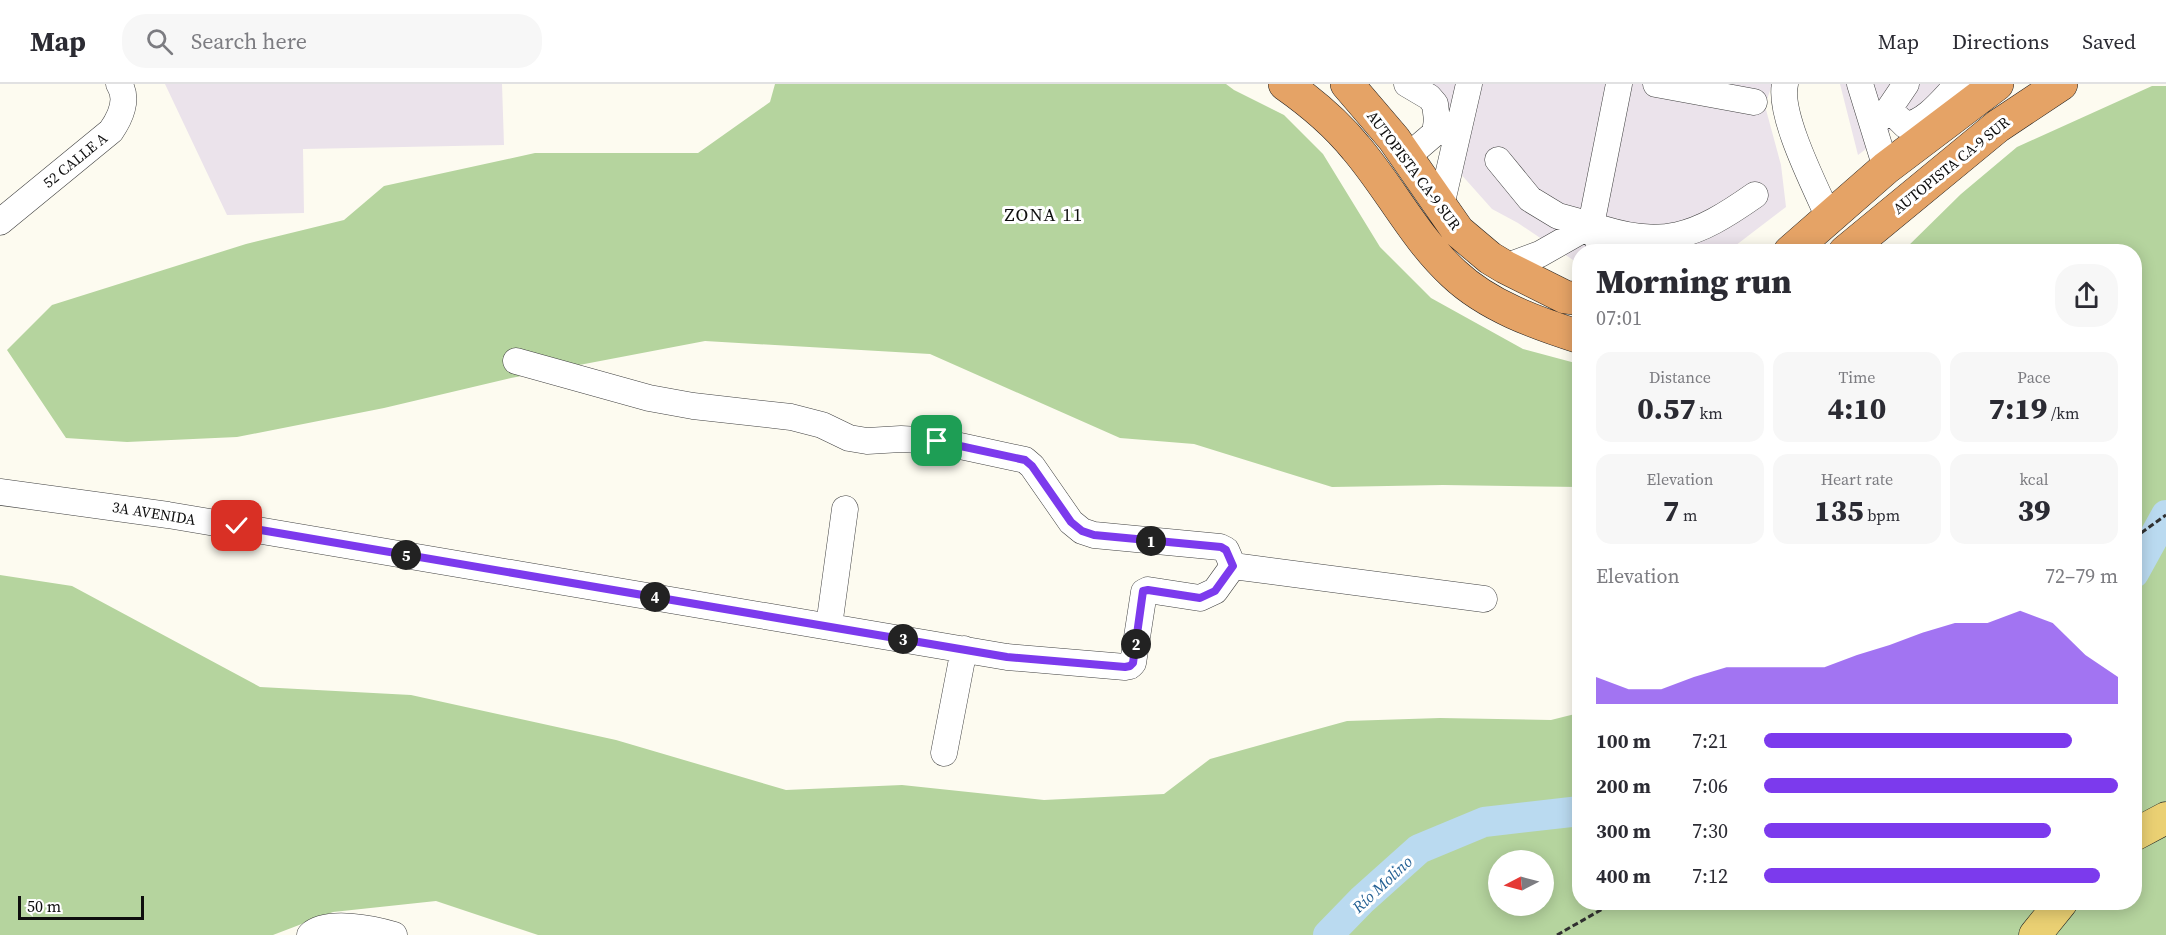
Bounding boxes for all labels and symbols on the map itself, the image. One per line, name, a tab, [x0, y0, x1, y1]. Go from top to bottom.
street label: AUTOPISTA CA-9 SUR	[1362, 106, 1466, 234]
street label: AUTOPISTA CA-9 SUR	[1888, 111, 2014, 219]
street label: 52 CALLE A	[38, 127, 112, 193]
district label: ZONA 11	[1004, 202, 1084, 227]
pin	[911, 415, 962, 466]
street label: 3A AVENIDA	[111, 496, 197, 530]
pin	[211, 500, 262, 551]
pin: 1	[1136, 526, 1166, 556]
pin: 5	[391, 540, 421, 570]
pin: 4	[640, 582, 670, 612]
pin: 3	[888, 624, 918, 654]
pin: 2	[1121, 629, 1151, 659]
water label: Río Molino	[1346, 850, 1417, 918]
north arrow	[1488, 850, 1554, 916]
scale bar	[18, 893, 144, 920]

